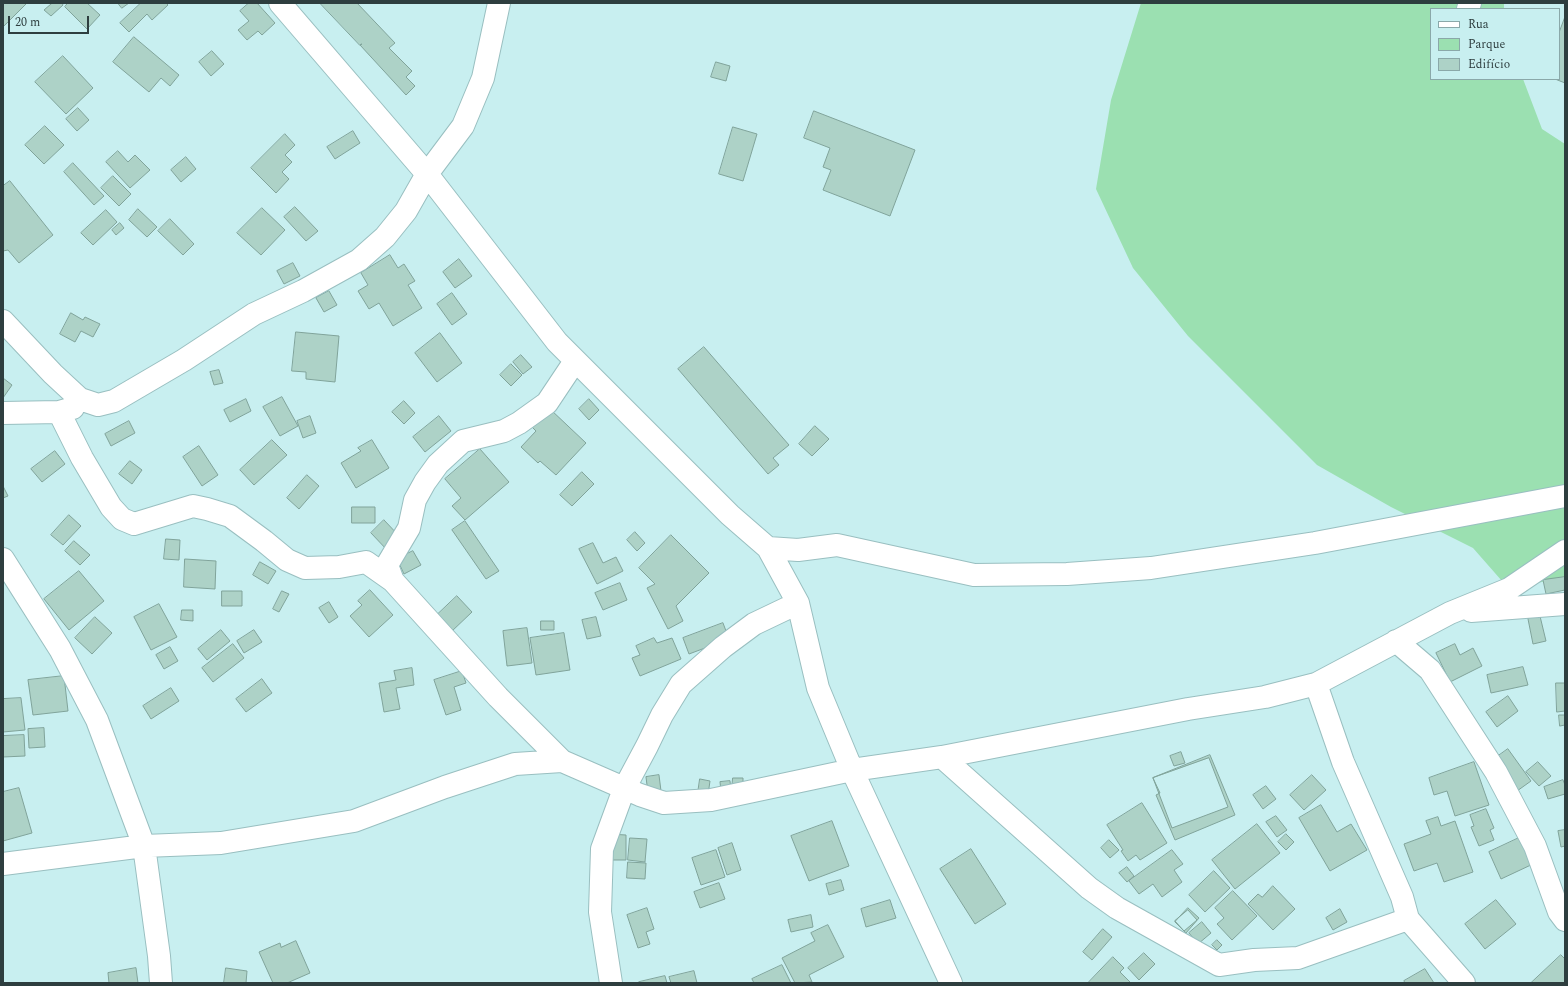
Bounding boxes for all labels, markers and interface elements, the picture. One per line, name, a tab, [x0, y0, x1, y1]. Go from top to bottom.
scale bar	[10, 8, 91, 34]
legend	[1430, 8, 1560, 80]
text: 20 m	[15, 13, 40, 32]
text: Rua	[1468, 15, 1489, 34]
text: Parque	[1468, 35, 1505, 54]
text: Edifício	[1468, 55, 1510, 74]

